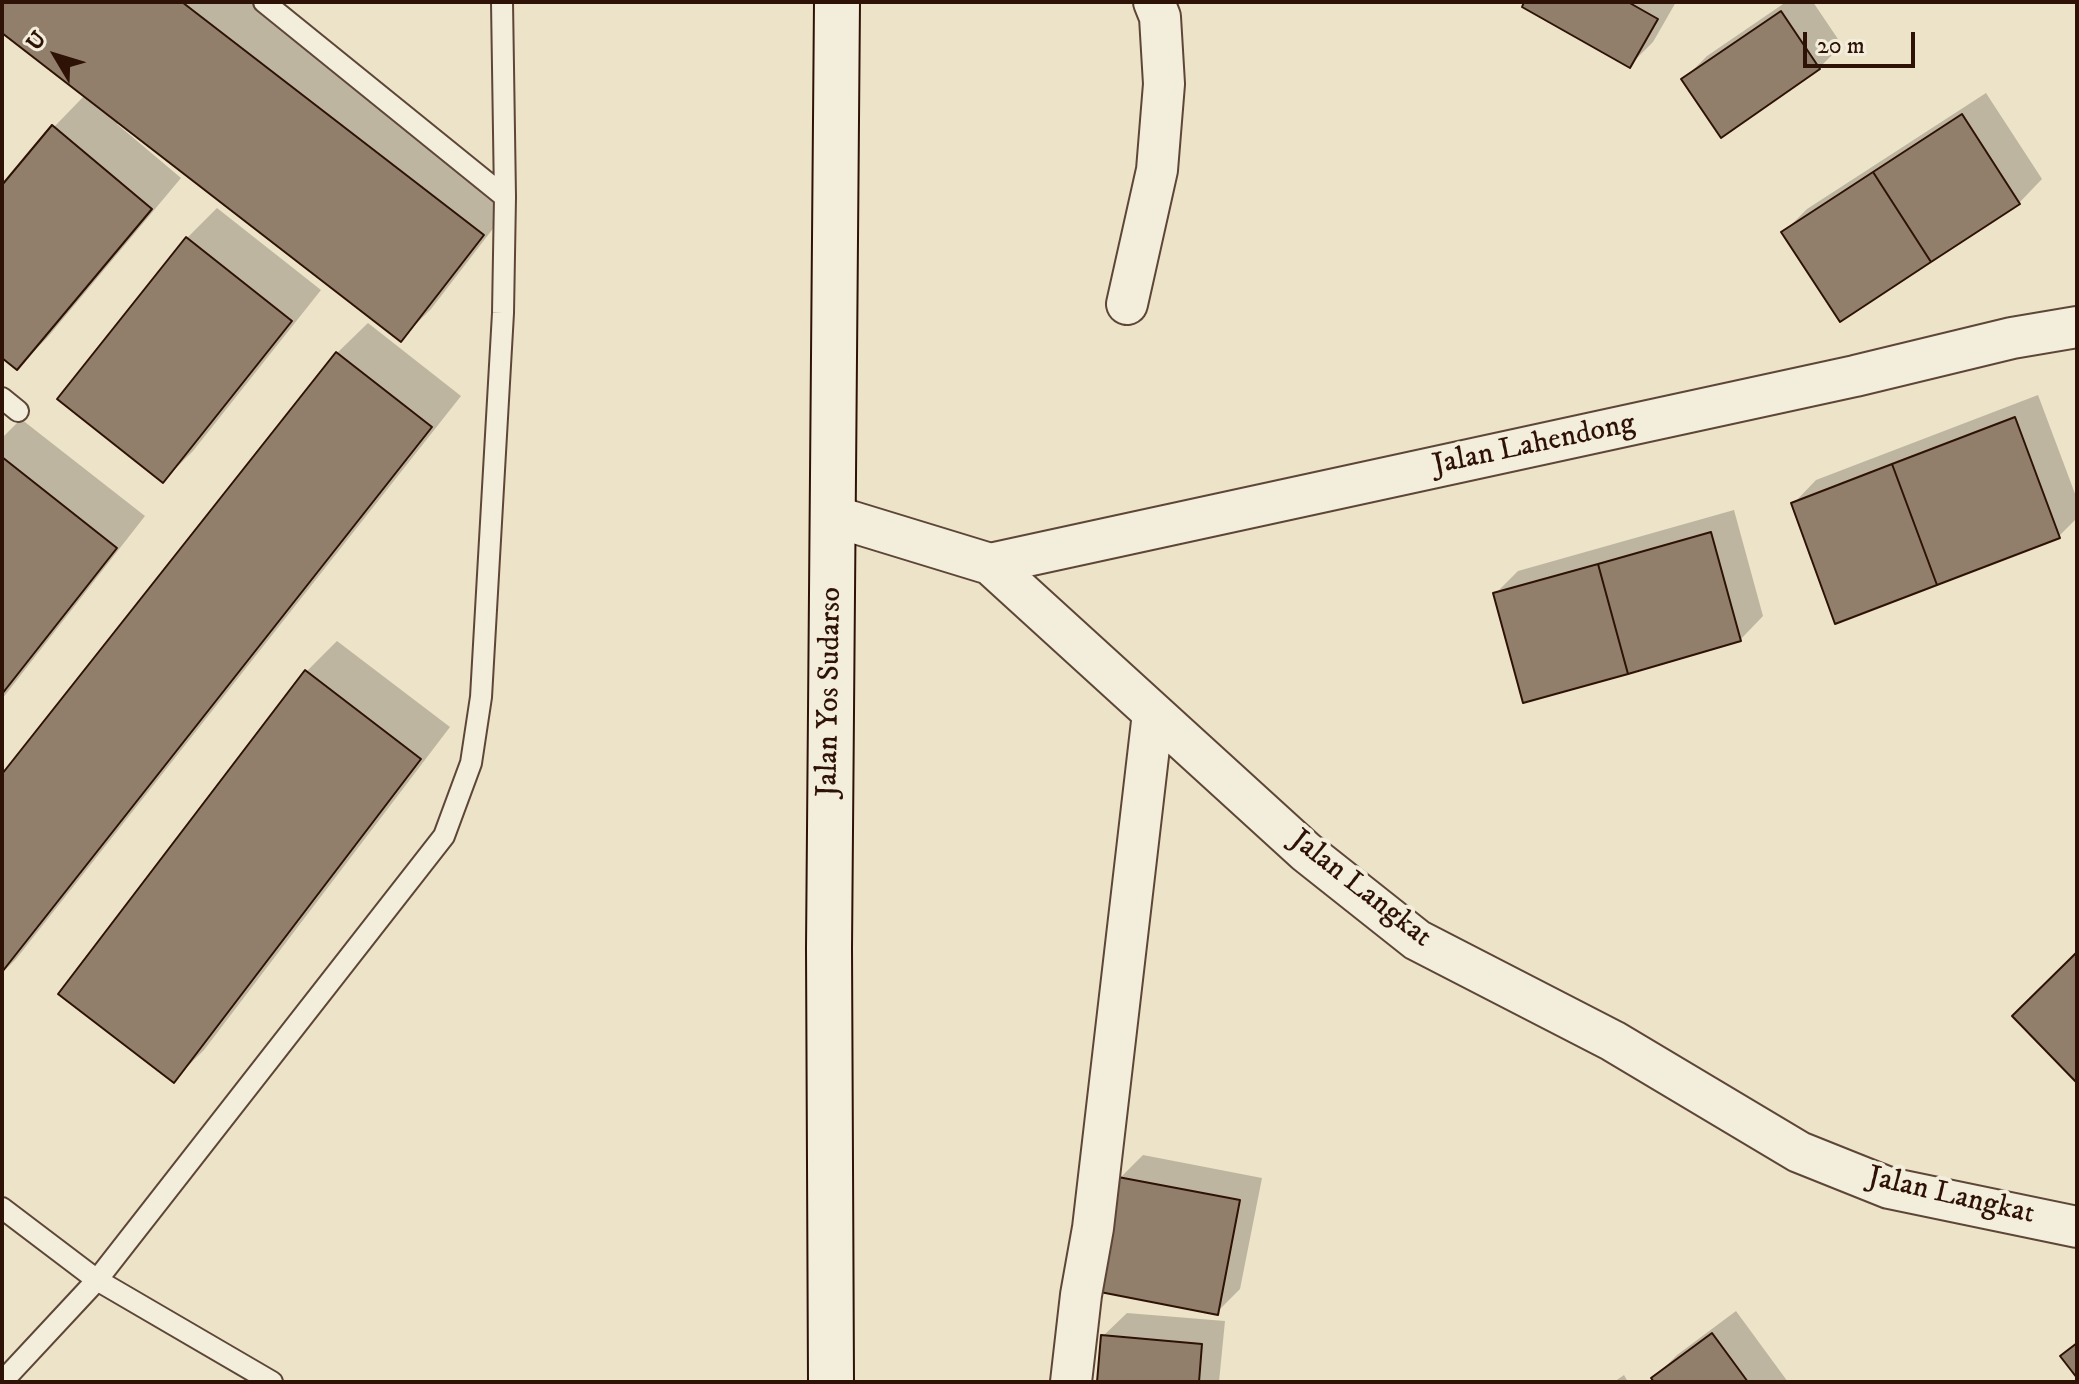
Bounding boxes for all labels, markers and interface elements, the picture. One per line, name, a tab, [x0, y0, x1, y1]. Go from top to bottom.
north arrow	[16, 16, 96, 96]
scale bar	[1807, 16, 1919, 66]
text: U	[21, 26, 53, 56]
text: 20 m	[1817, 31, 1865, 61]
street label: Jalan Lahendong	[1430, 407, 1638, 485]
street label: Jalan Yos Sudarso	[811, 587, 851, 797]
street label: Jalan Langkat	[1282, 824, 1438, 956]
street label: Jalan Langkat	[1864, 1160, 2038, 1234]

